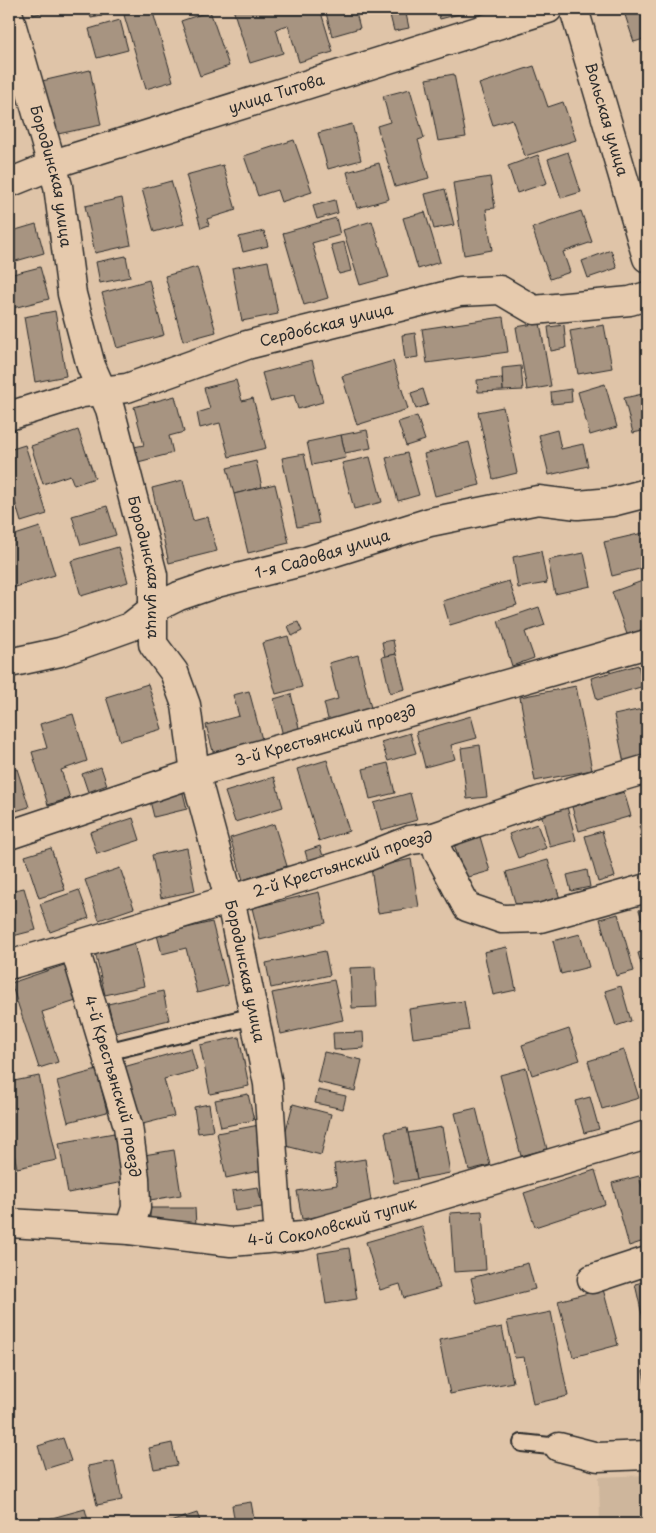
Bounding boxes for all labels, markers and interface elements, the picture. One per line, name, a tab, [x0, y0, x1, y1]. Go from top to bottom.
street label: Вольская улица	[580, 59, 635, 179]
street label: улица Титова	[225, 67, 328, 118]
street label: Бородинская улица	[25, 102, 79, 249]
street label: Сердобская улица	[257, 296, 396, 351]
street label: Бородинская улица	[123, 493, 166, 639]
street label: 1-я Садовая улица	[252, 522, 393, 583]
street label: 3-й Крестьянский проезд	[232, 697, 419, 771]
street label: 2-й Крестьянский проезд	[250, 824, 434, 902]
street label: Бородинская улица	[220, 897, 272, 1045]
street label: 4-й Крестьянский проезд	[79, 992, 148, 1179]
street label: 4-й Соколовский тупик	[246, 1190, 418, 1251]

